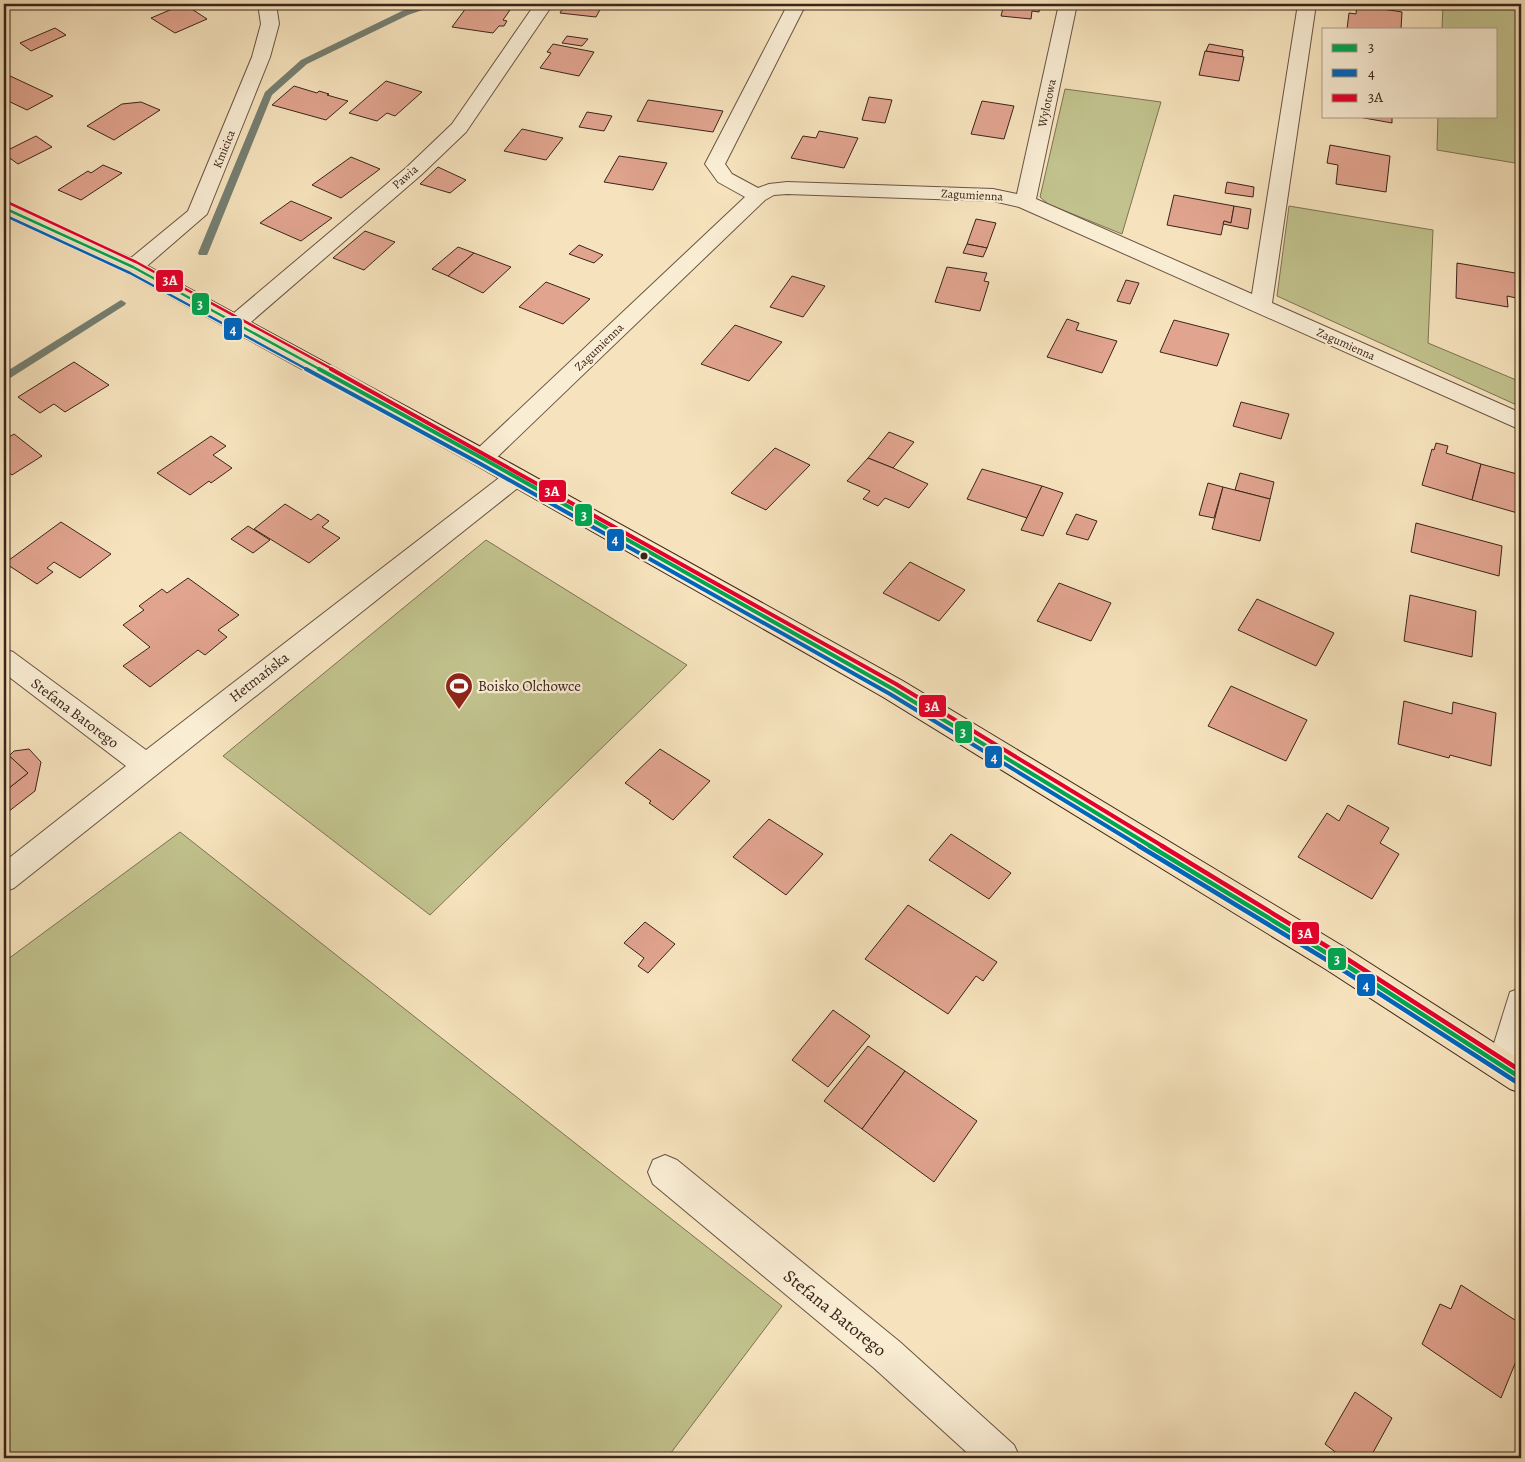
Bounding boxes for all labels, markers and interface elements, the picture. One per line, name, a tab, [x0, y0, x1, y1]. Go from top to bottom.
legend	[1322, 28, 1498, 118]
text: 3	[1368, 37, 1374, 57]
text: 4	[1368, 63, 1375, 83]
street label: Wylotowa	[1034, 77, 1060, 129]
text: 3A	[1368, 87, 1383, 107]
street label: Kmicica	[209, 127, 239, 171]
street label: Pawia	[389, 161, 422, 193]
street label: Zagumienna	[940, 185, 1004, 205]
line badge: 3A	[155, 269, 184, 293]
text: 3A	[163, 271, 178, 290]
line badge: 3	[191, 292, 210, 316]
text: 3	[197, 295, 203, 314]
line badge: 4	[223, 317, 243, 341]
street label: Zagumienna	[571, 319, 627, 374]
text: 4	[230, 320, 237, 339]
street label: Zagumienna	[1314, 324, 1378, 364]
line badge: 3A	[538, 479, 567, 503]
text: 3A	[545, 482, 560, 501]
line badge: 3	[574, 503, 593, 527]
text: 3	[581, 506, 587, 525]
line badge: 4	[606, 528, 625, 552]
text: 4	[612, 530, 619, 549]
unlabelled marker	[639, 551, 649, 561]
street label: Hetmańska	[225, 647, 293, 707]
sports icon: Boisko Olchowce	[444, 671, 474, 710]
street label: Stefana Batorego	[27, 673, 123, 753]
place label: Boisko Olchowce	[478, 676, 581, 696]
line badge: 3A	[918, 694, 947, 718]
text: 3A	[925, 697, 940, 716]
line badge: 3	[954, 720, 973, 744]
text: 3	[960, 723, 966, 742]
line badge: 4	[984, 745, 1003, 769]
text: 4	[991, 748, 998, 767]
line badge: 3A	[1291, 921, 1320, 945]
text: 3A	[1298, 924, 1313, 943]
line badge: 3	[1327, 947, 1347, 971]
text: 3	[1334, 950, 1340, 969]
line badge: 4	[1356, 973, 1376, 997]
text: 4	[1363, 976, 1370, 995]
street label: Stefana Batorego	[778, 1264, 892, 1362]

